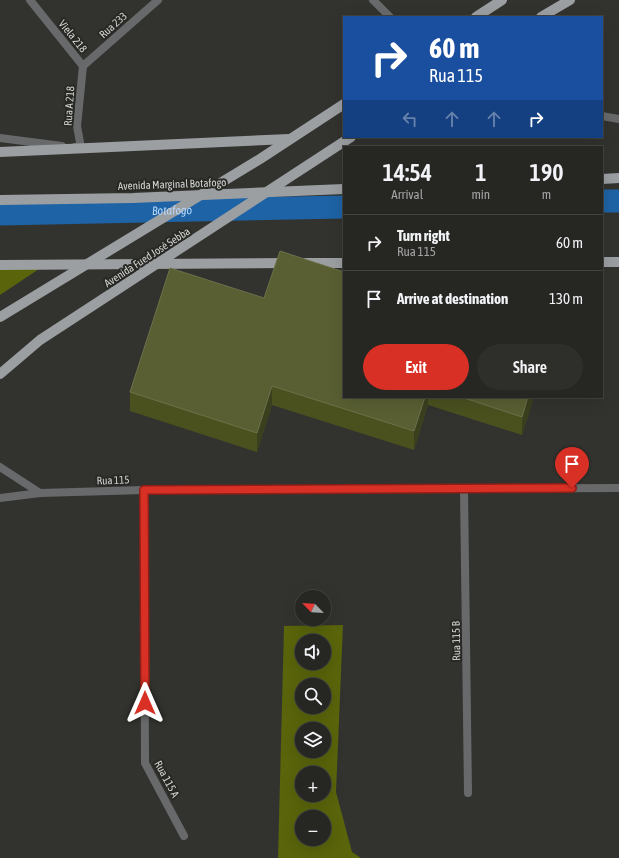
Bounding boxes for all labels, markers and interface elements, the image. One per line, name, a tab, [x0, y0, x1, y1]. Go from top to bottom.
street label: Rua 233	[97, 10, 129, 40]
street label: Viela 218	[56, 17, 90, 55]
icon: right	[363, 32, 415, 84]
text: 60 m	[429, 32, 479, 64]
text: Rua 115	[429, 65, 483, 86]
street label: Rua A 218	[62, 86, 76, 126]
icon: left	[399, 108, 421, 130]
icon: ahead	[441, 108, 463, 130]
icon: ahead	[483, 108, 505, 130]
icon: right	[525, 108, 547, 130]
text: 14:54	[383, 159, 432, 186]
text: 1	[475, 159, 486, 186]
text: 190	[530, 159, 563, 186]
street label: Avenida Marginal Botafogo	[118, 176, 226, 192]
text: Arrival	[391, 187, 423, 202]
text: min	[471, 187, 490, 202]
text: m	[542, 187, 551, 202]
water label: Botafogo	[152, 203, 193, 218]
street label: Avenida Fued José Sebba	[102, 225, 192, 289]
text: Turn right	[397, 227, 450, 244]
icon: right	[363, 232, 385, 254]
text: 60 m	[556, 234, 583, 251]
text: Rua 115	[397, 244, 436, 259]
icon: arrive	[363, 288, 385, 310]
text: Arrive at destination	[397, 290, 508, 307]
text: 130 m	[549, 290, 583, 307]
button: Exit	[363, 344, 469, 390]
button: Share	[477, 344, 583, 390]
pin	[555, 447, 589, 488]
icon: arrive	[561, 453, 583, 475]
street label: Rua 115	[96, 473, 130, 487]
north arrow	[295, 590, 331, 626]
map controls	[295, 590, 331, 846]
street label: Rua 115 B	[450, 620, 462, 661]
button: sound	[295, 634, 331, 670]
button: search	[295, 678, 331, 714]
position arrow	[124, 682, 166, 724]
button: layers	[295, 722, 331, 758]
street label: Rua 115 A	[152, 759, 182, 800]
button: +	[295, 766, 331, 802]
button: −	[295, 810, 331, 846]

